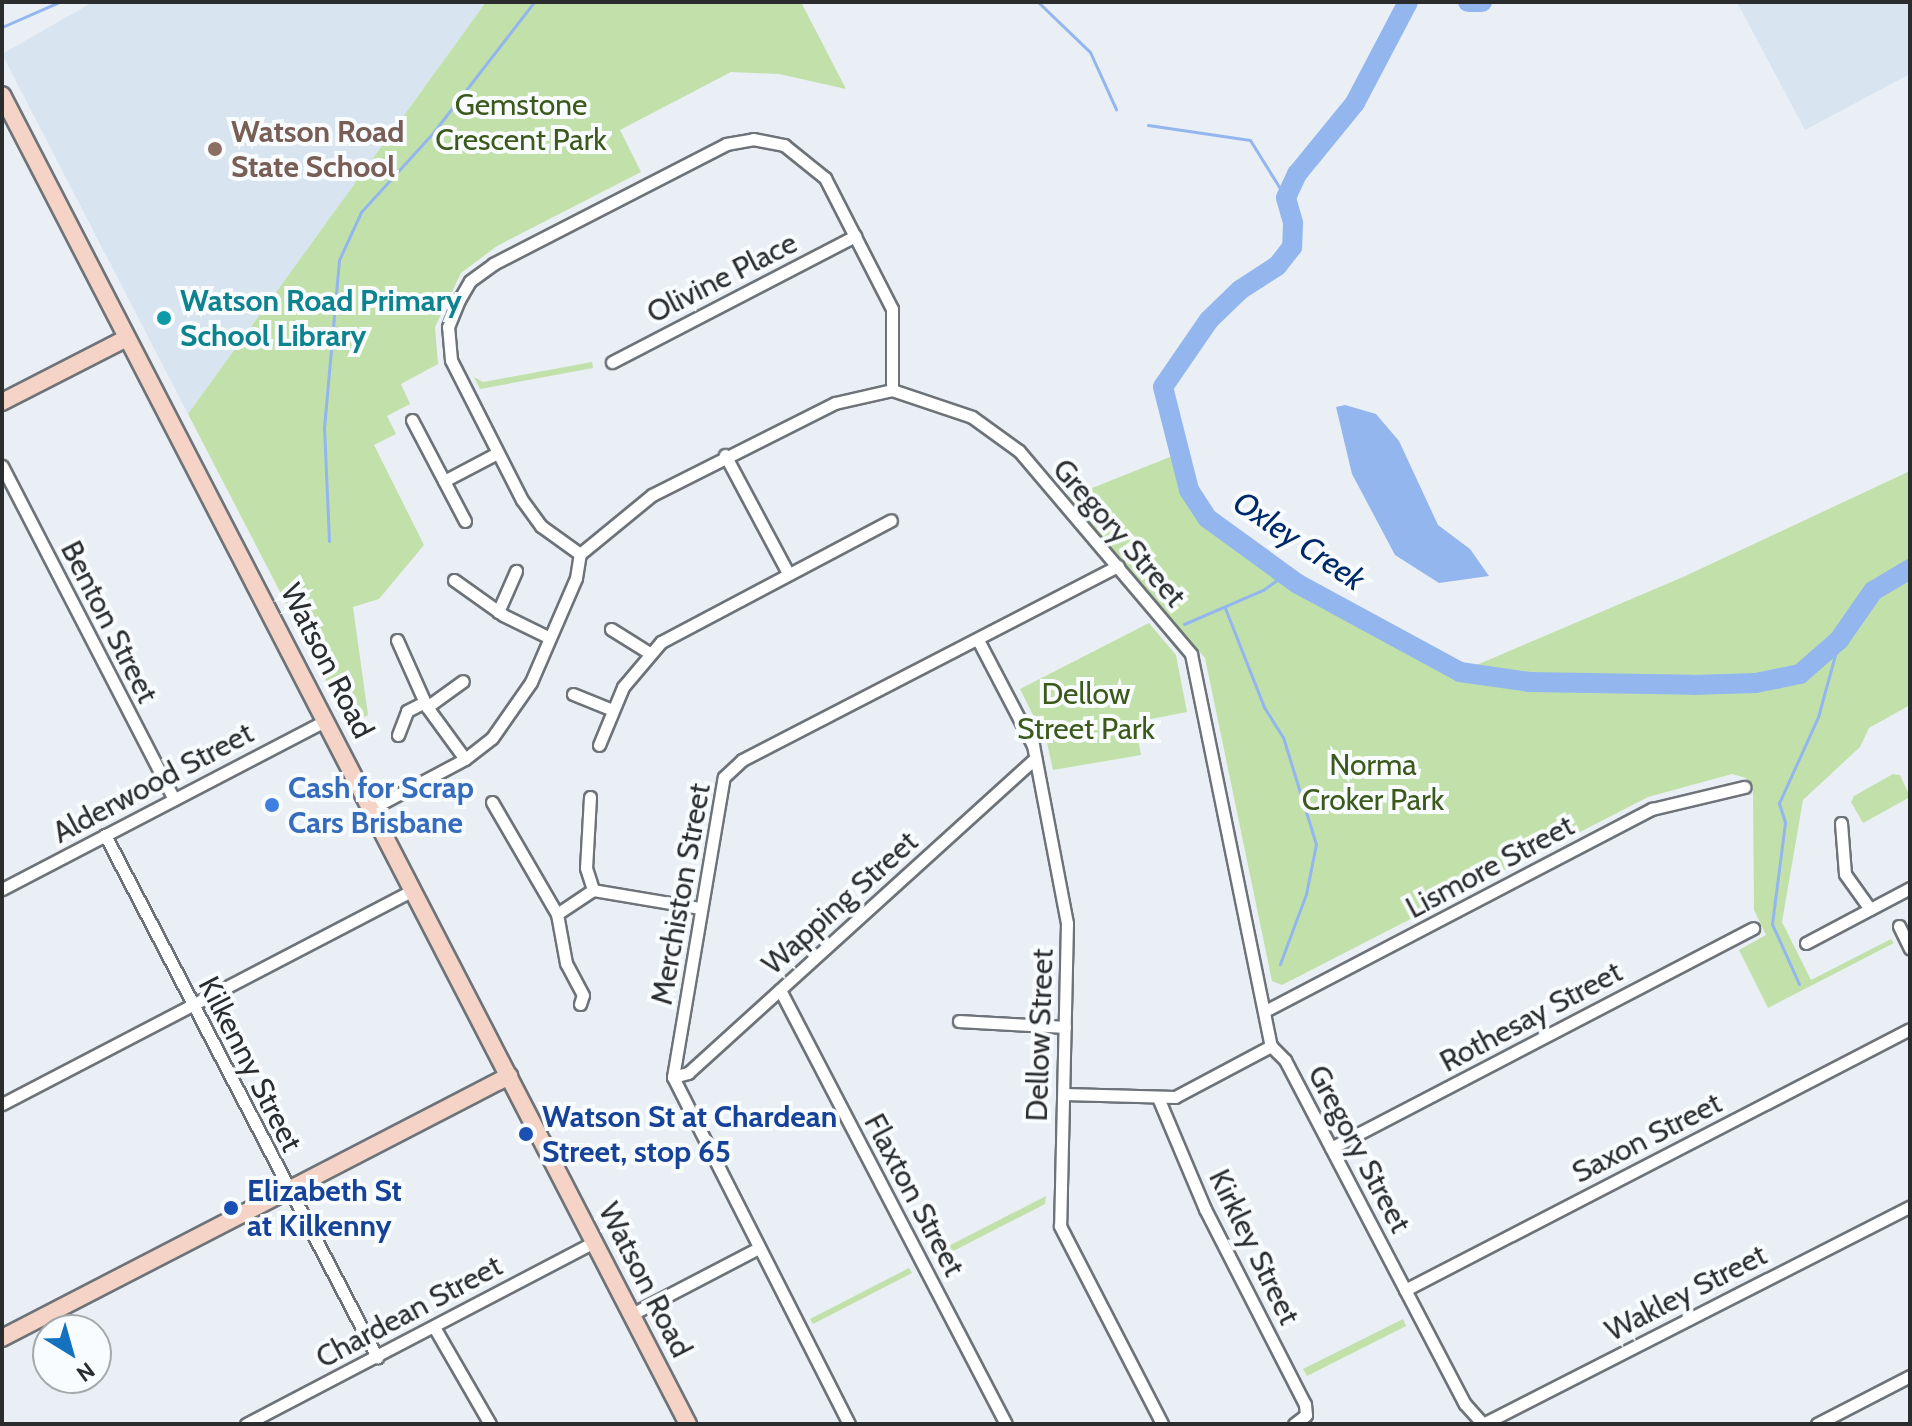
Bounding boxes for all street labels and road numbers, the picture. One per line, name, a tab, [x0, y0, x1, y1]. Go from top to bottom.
street label: Olivine Place	[641, 225, 803, 331]
street label: Gregory Street	[1045, 452, 1193, 614]
street label: Benton Street	[53, 535, 165, 709]
street label: Watson Road	[273, 578, 381, 744]
street label: Alderwood Street	[47, 715, 259, 851]
street label: Merchiston Street	[644, 780, 718, 1008]
street label: Lismore Street	[1400, 808, 1580, 926]
street label: Wapping Street	[755, 824, 925, 982]
street label: Dellow Street	[1019, 948, 1061, 1122]
street label: Rothesay Street	[1434, 954, 1628, 1080]
street label: Kilkenny Street	[191, 971, 309, 1157]
street label: Gregory Street	[1300, 1059, 1418, 1239]
street label: Saxon Street	[1566, 1085, 1728, 1191]
street label: Flaxton Street	[856, 1108, 972, 1282]
street label: Kirkley Street	[1201, 1164, 1307, 1330]
street label: Watson Road	[591, 1197, 699, 1363]
street label: Wakley Street	[1599, 1237, 1773, 1349]
street label: Chardean Street	[310, 1248, 508, 1376]

